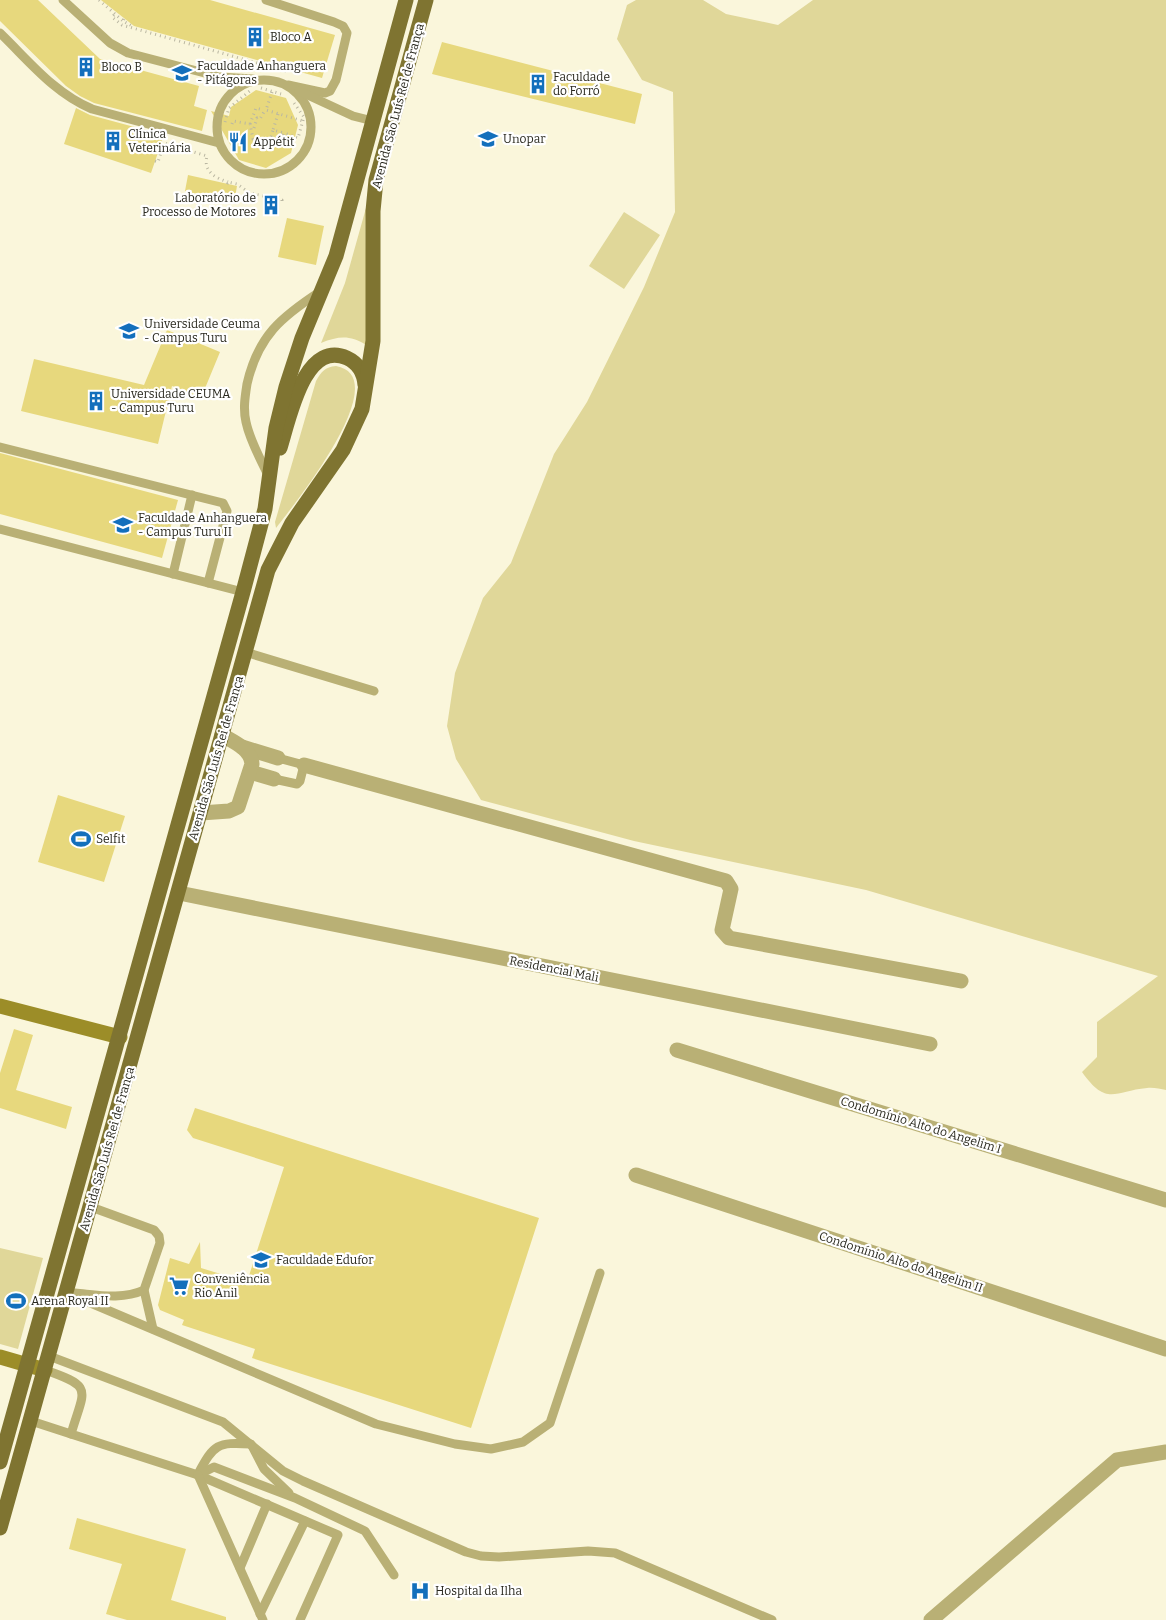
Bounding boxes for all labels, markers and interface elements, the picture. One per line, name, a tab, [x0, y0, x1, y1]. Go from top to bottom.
street label: Avenida São Luís Rei de França	[369, 21, 427, 190]
building icon: Bloco A	[244, 26, 266, 48]
place label: Bloco A	[270, 30, 312, 44]
building icon: Bloco B	[75, 56, 97, 78]
place label: Faculdade Anhanguera - Pitágoras	[197, 59, 327, 87]
place label: Bloco B	[101, 60, 142, 74]
school or university icon: Faculdade Anhanguera - Pitágoras	[171, 62, 193, 84]
place label: Faculdade do Forró	[553, 70, 610, 98]
building icon: Faculdade do Forró	[527, 73, 549, 95]
place label: Clínica Veterinária	[128, 127, 191, 155]
school or university icon: Unopar	[477, 128, 499, 150]
building icon: Clínica Veterinária	[102, 130, 124, 152]
restaurant icon: Appétit	[227, 131, 249, 153]
place label: Unopar	[503, 132, 546, 146]
place label: Appétit	[253, 135, 295, 149]
place label: Laboratório de Processo de Motores	[142, 191, 256, 219]
building icon: Laboratório de Processo de Motores	[260, 194, 282, 216]
place label: Universidade Ceuma - Campus Turu	[144, 317, 261, 345]
school or university icon: Universidade Ceuma - Campus Turu	[118, 320, 140, 342]
place label: Universidade CEUMA - Campus Turu	[111, 387, 231, 415]
building icon: Universidade CEUMA - Campus Turu	[85, 390, 107, 412]
place label: Faculdade Anhanguera - Campus Turu II	[138, 511, 268, 539]
school or university icon: Faculdade Anhanguera - Campus Turu II	[112, 514, 134, 536]
street label: Avenida São Luís Rei de França	[186, 674, 246, 842]
sports icon: Selfit	[70, 828, 92, 850]
place label: Selfit	[96, 832, 126, 846]
street label: Residencial Mali	[508, 953, 600, 985]
street label: Avenida São Luís Rei de França	[77, 1065, 137, 1233]
street label: Condomínio Alto do Angelim I	[839, 1094, 1003, 1156]
street label: Condomínio Alto do Angelim II	[817, 1229, 985, 1295]
school or university icon: Faculdade Edufor	[250, 1249, 272, 1271]
place label: Faculdade Edufor	[276, 1253, 374, 1267]
place label: Conveniência Rio Anil	[194, 1272, 270, 1300]
supermarket icon: Conveniência Rio Anil	[168, 1275, 190, 1297]
sports icon: Arena Royal II	[5, 1290, 27, 1312]
place label: Arena Royal II	[31, 1294, 109, 1308]
hospital icon: Hospital da Ilha	[409, 1580, 431, 1602]
place label: Hospital da Ilha	[435, 1584, 522, 1598]

